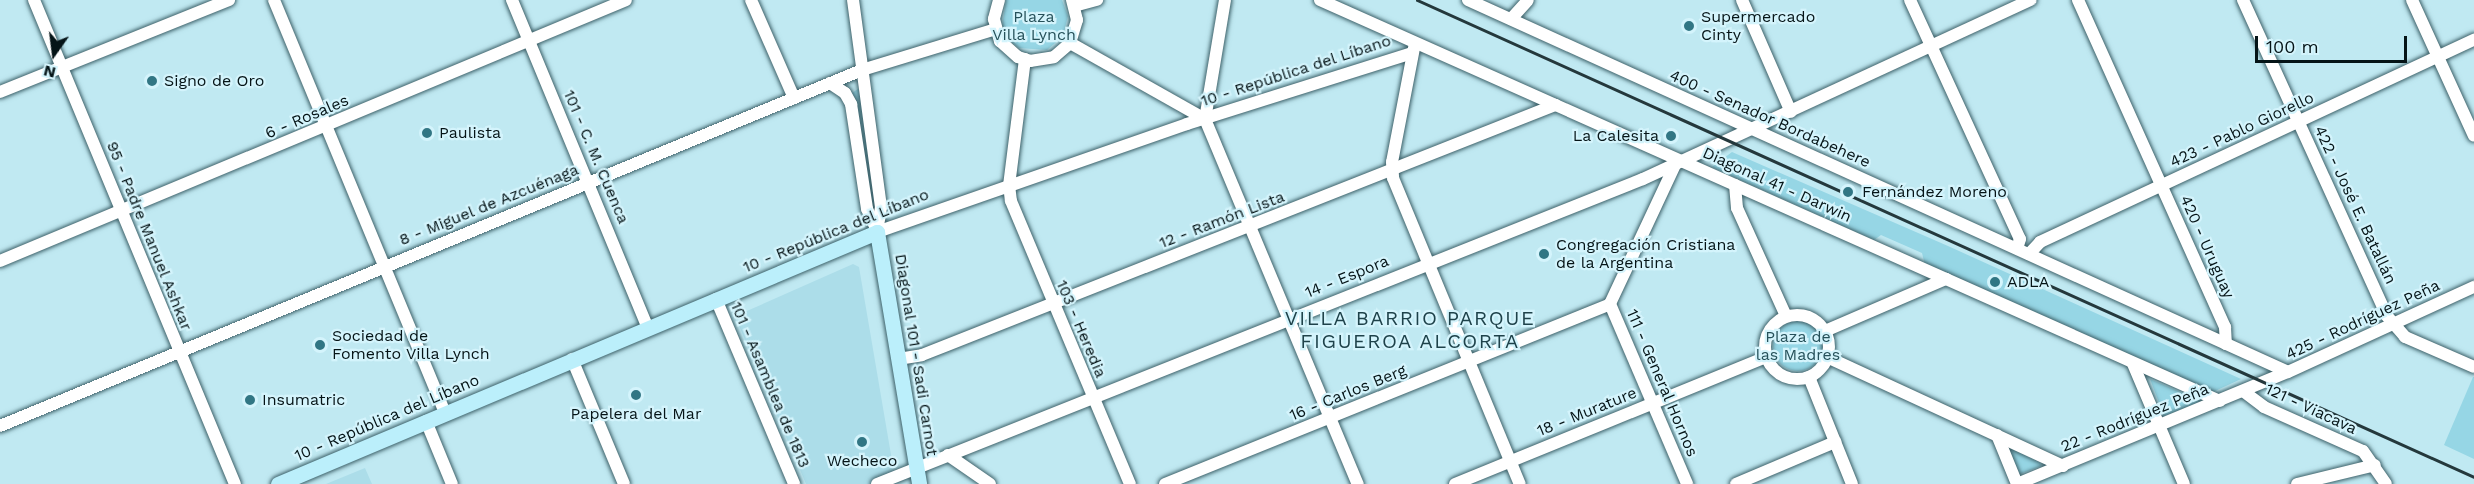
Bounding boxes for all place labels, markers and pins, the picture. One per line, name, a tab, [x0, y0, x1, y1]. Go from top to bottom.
place label: Supermercado Cinty	[1701, 7, 1815, 45]
marker: Supermercado Cinty	[1682, 19, 1696, 33]
place label: Signo de Oro	[164, 71, 264, 91]
marker: Signo de Oro	[145, 74, 159, 88]
place label: Paulista	[439, 123, 501, 143]
marker: Paulista	[420, 126, 434, 140]
place label: La Calesita	[1572, 126, 1659, 146]
marker: La Calesita	[1664, 129, 1678, 143]
place label: Fernández Moreno	[1862, 182, 2007, 202]
marker: Fernández Moreno	[1839, 183, 1857, 201]
place label: Congregación Cristiana de la Argentina	[1556, 235, 1735, 273]
marker: Congregación Cristiana de la Argentina	[1537, 247, 1551, 261]
place label: ADLA	[2007, 272, 2049, 292]
marker: ADLA	[1988, 275, 2002, 289]
place label: Sociedad de Fomento Villa Lynch	[332, 326, 491, 364]
marker: Sociedad de Fomento Villa Lynch	[313, 338, 327, 352]
marker: Papelera del Mar	[629, 388, 643, 402]
place label: Insumatric	[262, 390, 345, 410]
marker: Insumatric	[243, 393, 257, 407]
place label: Papelera del Mar	[570, 404, 702, 424]
marker: Wecheco	[855, 435, 869, 449]
place label: Wecheco	[827, 451, 897, 471]

